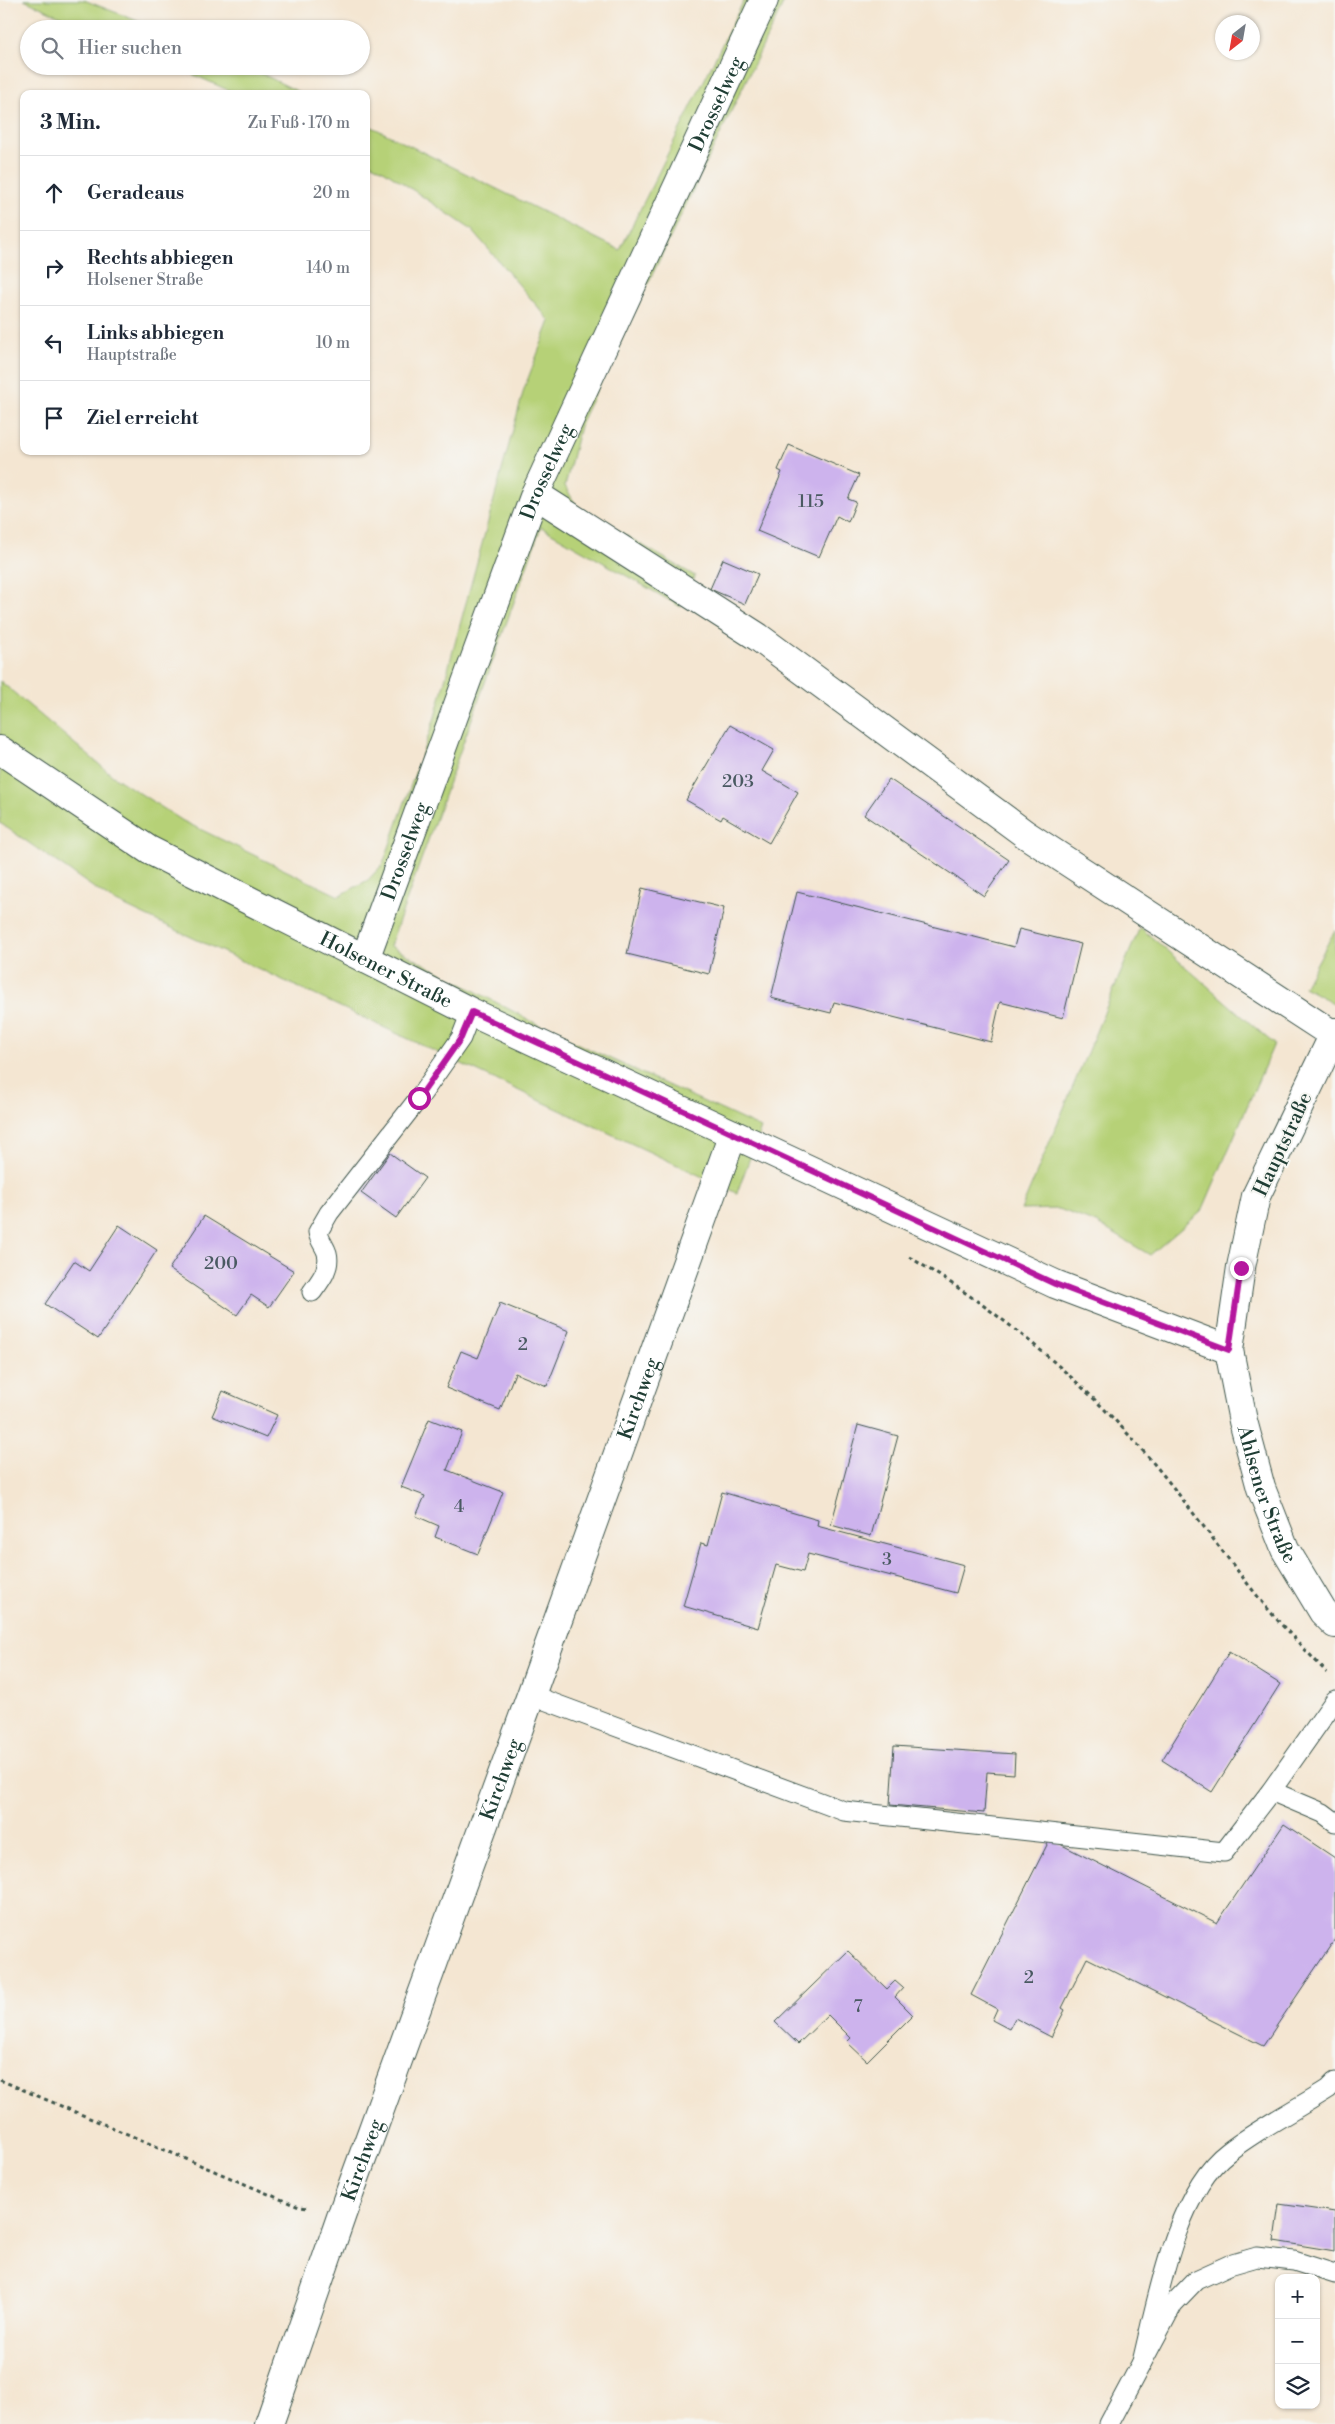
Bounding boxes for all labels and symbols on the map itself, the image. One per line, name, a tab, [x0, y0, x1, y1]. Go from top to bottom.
north arrow	[1215, 15, 1260, 60]
street label: Drosselweg	[684, 52, 750, 157]
street label: Drosselweg	[516, 420, 580, 524]
house number: 115	[798, 490, 824, 513]
house number: 203	[722, 770, 754, 793]
street label: Drosselweg	[376, 798, 436, 904]
street label: Holsener Straße	[315, 927, 456, 1015]
route start	[408, 1087, 431, 1110]
street label: Hauptstraße	[1248, 1089, 1318, 1201]
house number: 200	[204, 1252, 238, 1275]
route end	[1230, 1257, 1253, 1280]
house number: 2	[518, 1333, 528, 1356]
street label: Kirchweg	[613, 1354, 666, 1443]
street label: Ahlsener Straße	[1231, 1422, 1302, 1568]
house number: 4	[454, 1495, 465, 1518]
house number: 3	[882, 1548, 892, 1571]
street label: Kirchweg	[475, 1735, 528, 1824]
house number: 2	[1024, 1966, 1034, 1989]
house number: 7	[853, 1995, 863, 2018]
street label: Kirchweg	[337, 2115, 390, 2205]

